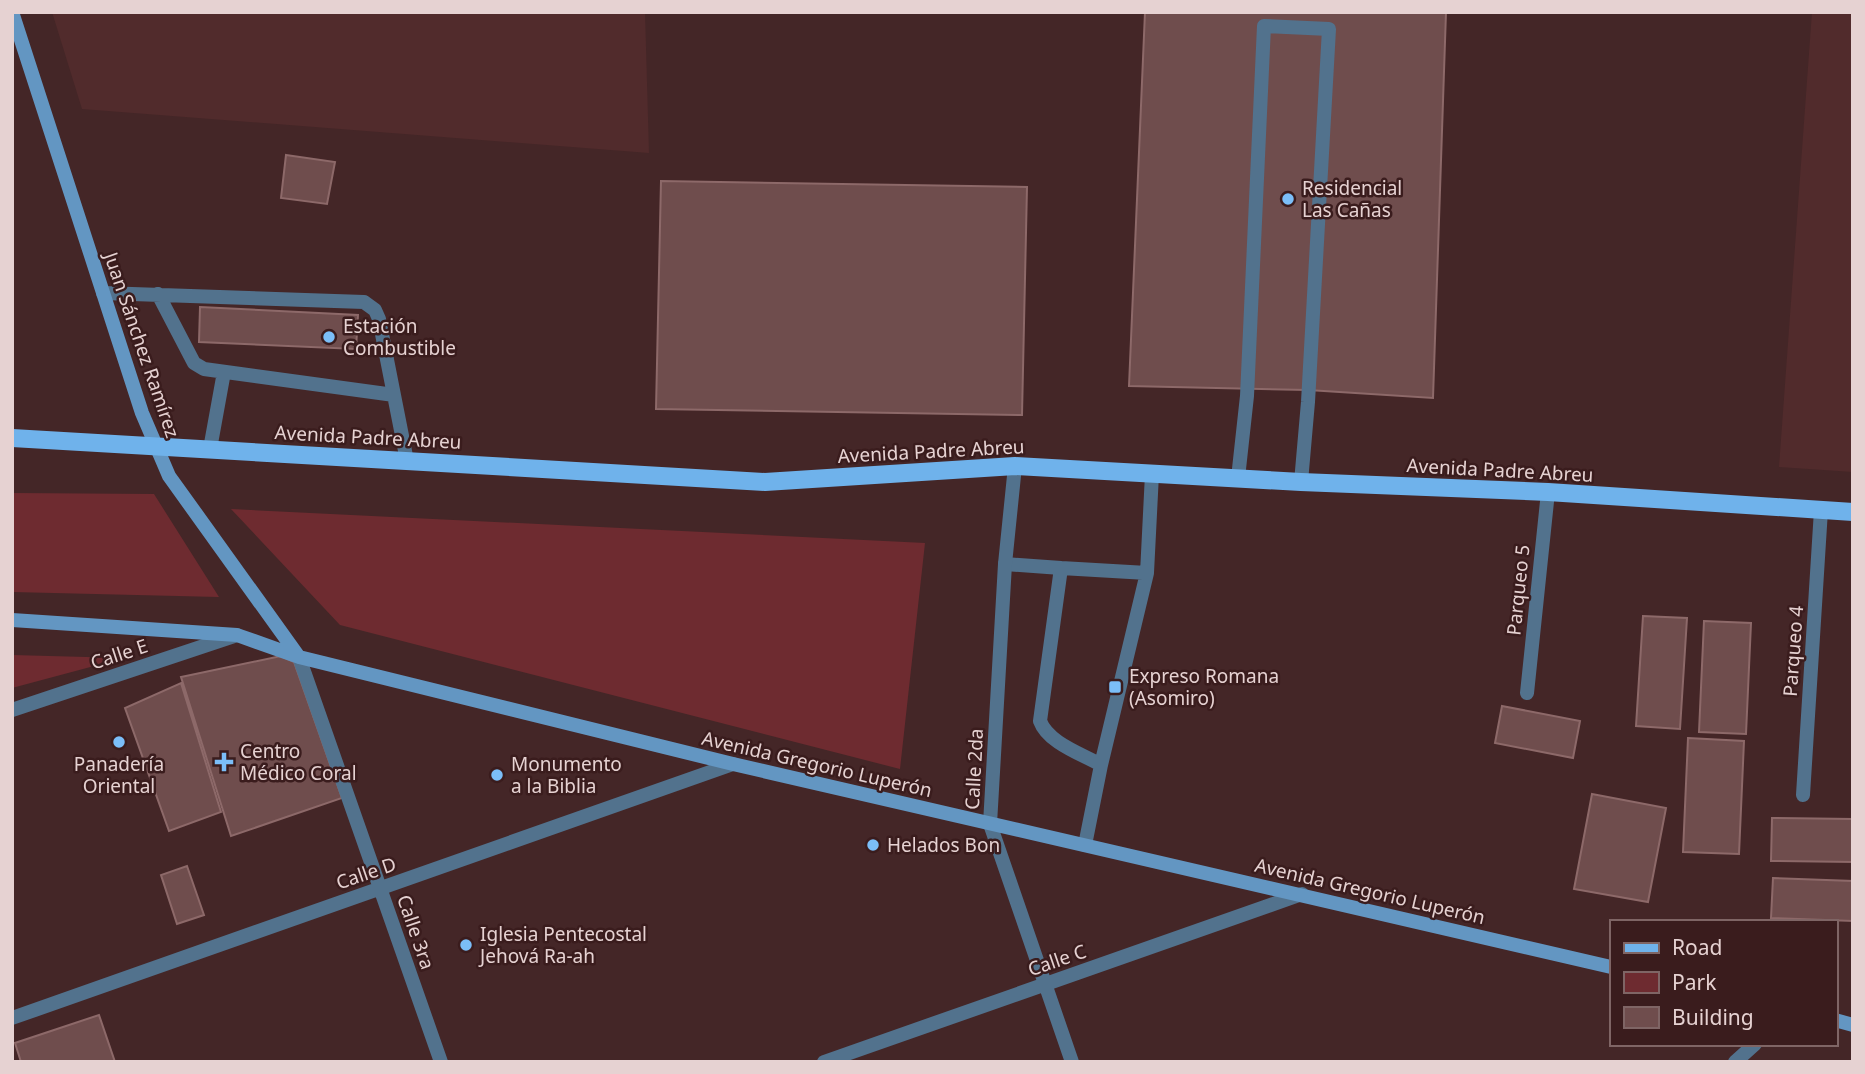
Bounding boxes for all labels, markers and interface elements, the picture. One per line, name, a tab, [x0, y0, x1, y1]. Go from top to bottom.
place label: Residencial Las Cañas	[1302, 175, 1402, 223]
marker: Residencial Las Cañas	[1280, 191, 1296, 207]
street label: Juan Sánchez Ramírez	[97, 247, 186, 441]
place label: Estación Combustible	[343, 313, 456, 361]
marker: Estación Combustible	[321, 329, 337, 345]
street label: Avenida Padre Abreu	[274, 419, 462, 455]
street label: Avenida Padre Abreu	[837, 433, 1025, 469]
street label: Avenida Padre Abreu	[1406, 452, 1594, 488]
street label: Parqueo 5	[1500, 543, 1536, 637]
street label: Parqueo 4	[1777, 605, 1809, 697]
street label: Calle E	[87, 633, 151, 675]
place label: Expreso Romana (Asomiro)	[1129, 663, 1279, 711]
marker: Expreso Romana (Asomiro)	[1107, 679, 1123, 695]
street label: Avenida Gregorio Luperón	[699, 725, 935, 803]
street label: Calle 2da	[959, 728, 989, 810]
marker: Panadería Oriental	[111, 734, 127, 750]
place label: Centro Médico Coral	[240, 738, 357, 786]
place label: Panadería Oriental	[74, 751, 164, 799]
place label: Monumento a la Biblia	[511, 751, 622, 799]
marker: Centro Médico Coral	[214, 752, 234, 772]
marker: Monumento a la Biblia	[489, 767, 505, 783]
place label: Helados Bon	[887, 832, 1000, 858]
marker: Helados Bon	[865, 837, 881, 853]
street label: Calle D	[332, 851, 400, 895]
street label: Avenida Gregorio Luperón	[1252, 852, 1488, 930]
street label: Calle 3ra	[391, 891, 441, 973]
legend	[1610, 920, 1837, 1046]
place label: Iglesia Pentecostal Jehová Ra-ah	[478, 921, 647, 969]
text: Road	[1672, 933, 1722, 961]
marker: Iglesia Pentecostal Jehová Ra-ah	[458, 937, 474, 953]
street label: Calle C	[1024, 938, 1090, 982]
text: Park	[1672, 968, 1717, 996]
text: Building	[1672, 1003, 1754, 1031]

